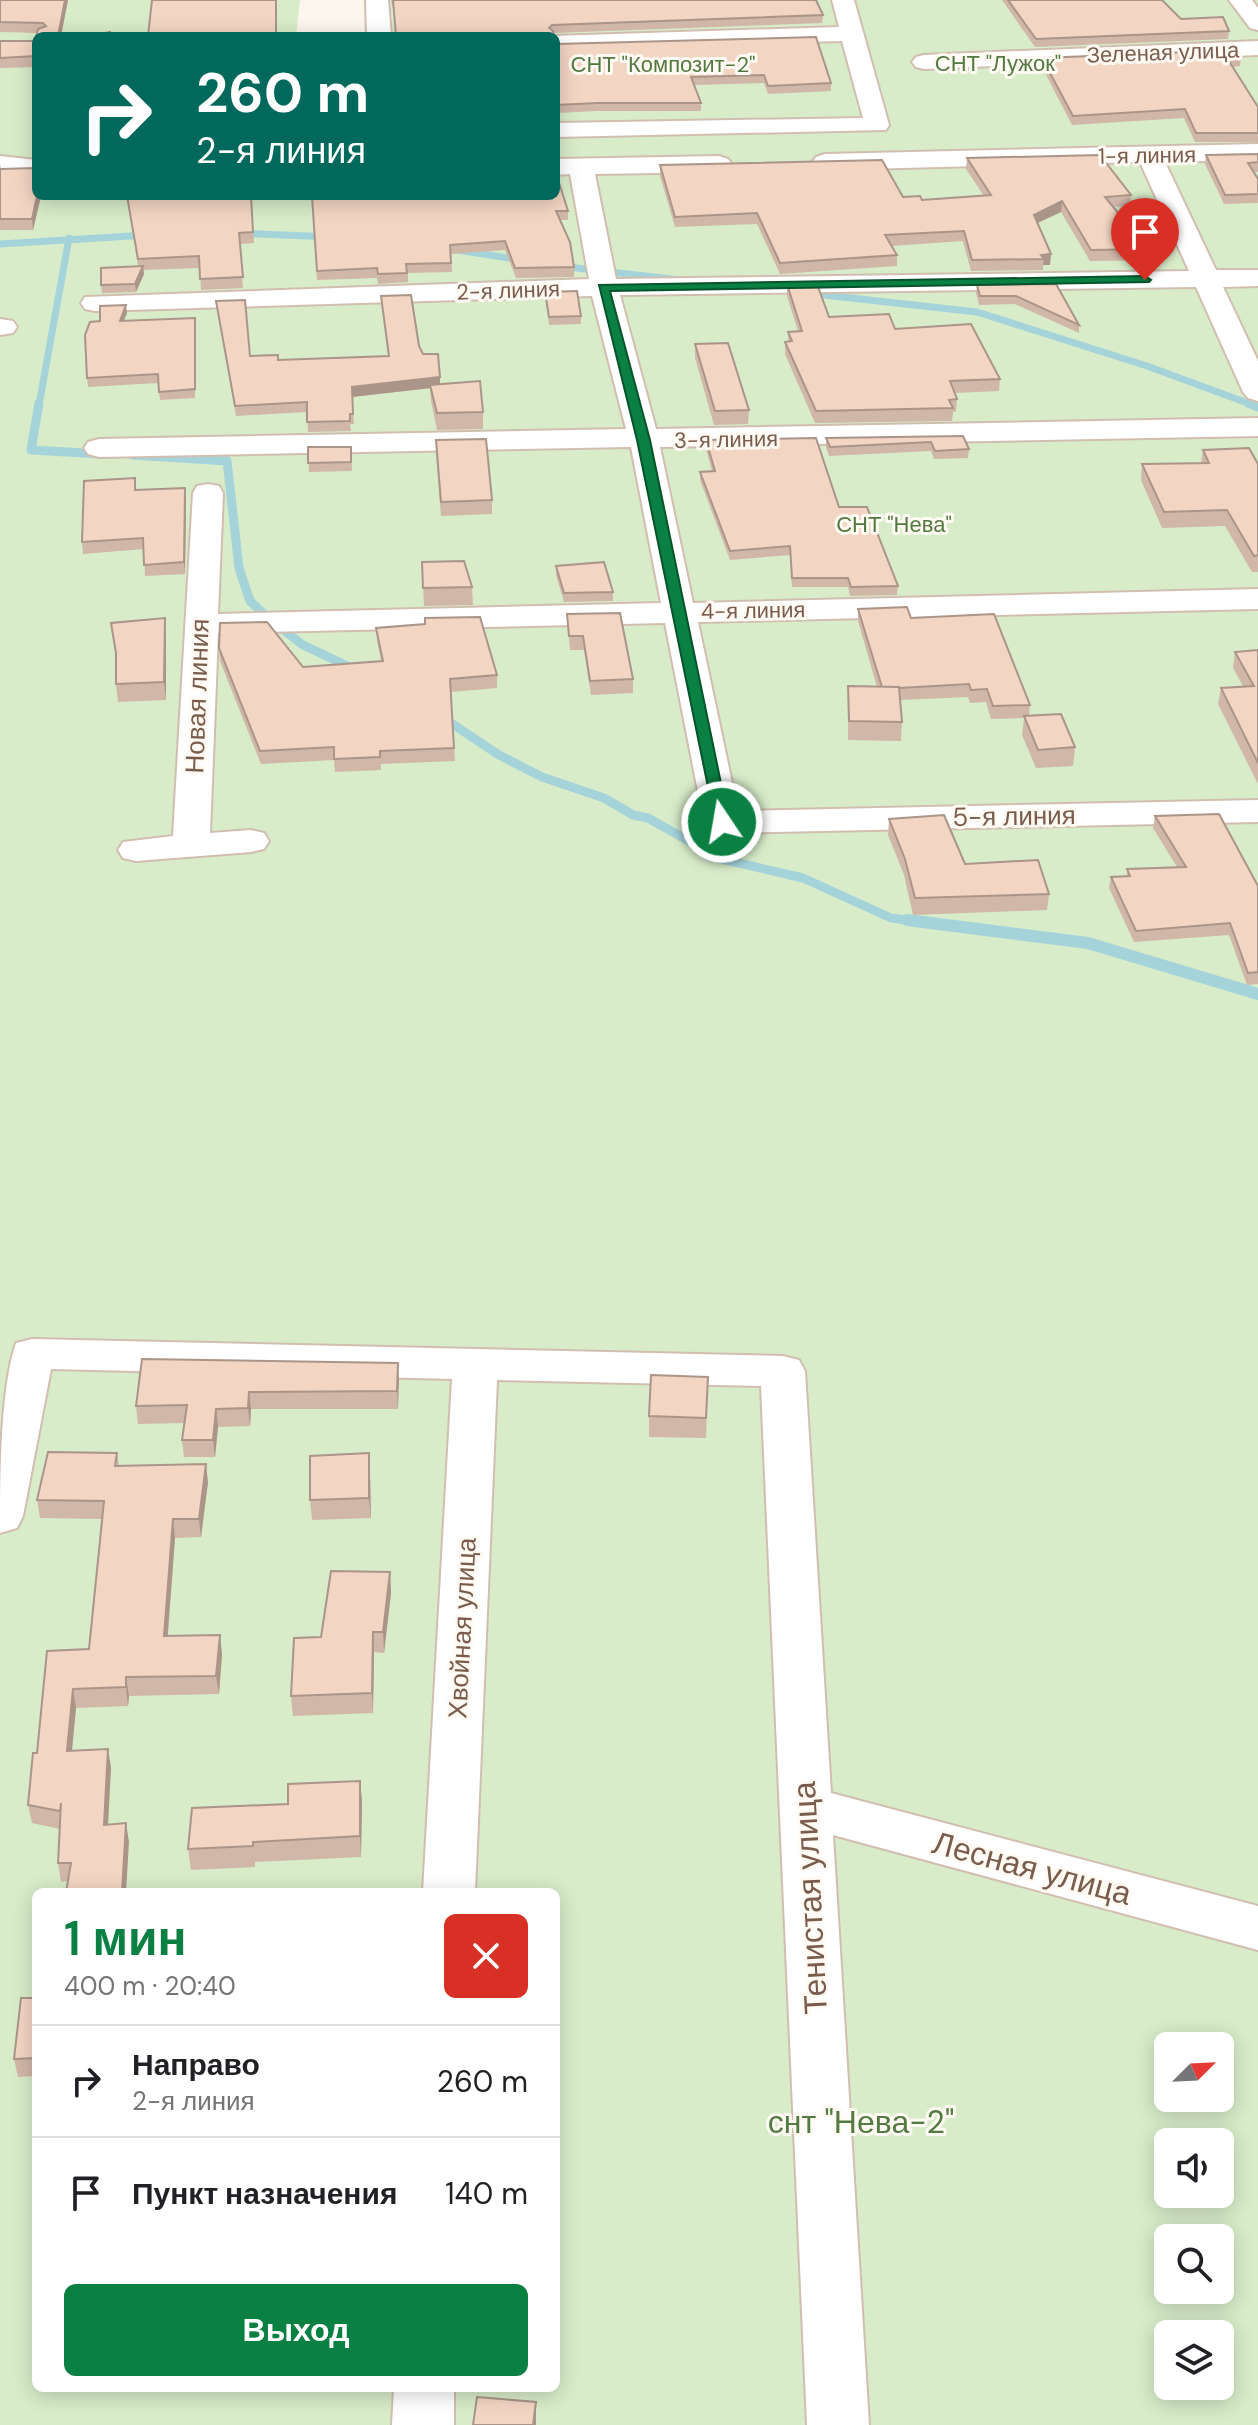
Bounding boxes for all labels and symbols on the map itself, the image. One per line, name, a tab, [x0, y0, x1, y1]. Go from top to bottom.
street label: Зеленая улица	[1086, 35, 1240, 70]
park label: СНТ "Лужок"	[935, 49, 1061, 78]
park label: СНТ "Композит-2"	[571, 50, 755, 79]
street label: 1-я линия	[1098, 140, 1196, 171]
pin	[1111, 198, 1179, 280]
street label: 2-я линия	[456, 274, 560, 307]
street label: 3-я линия	[674, 424, 778, 455]
park label: СНТ "Нева"	[836, 510, 952, 539]
street label: 4-я линия	[701, 595, 806, 626]
street label: Новая линия	[177, 618, 217, 774]
position arrow	[680, 780, 764, 864]
street label: 5-я линия	[952, 798, 1076, 834]
street label: Хвойная улица	[440, 1536, 484, 1719]
street label: Тенистая улица	[783, 1780, 837, 2015]
street label: Лесная улица	[928, 1821, 1136, 1915]
north arrow	[1154, 2032, 1234, 2112]
park label: снт "Нева-2"	[768, 2101, 954, 2143]

